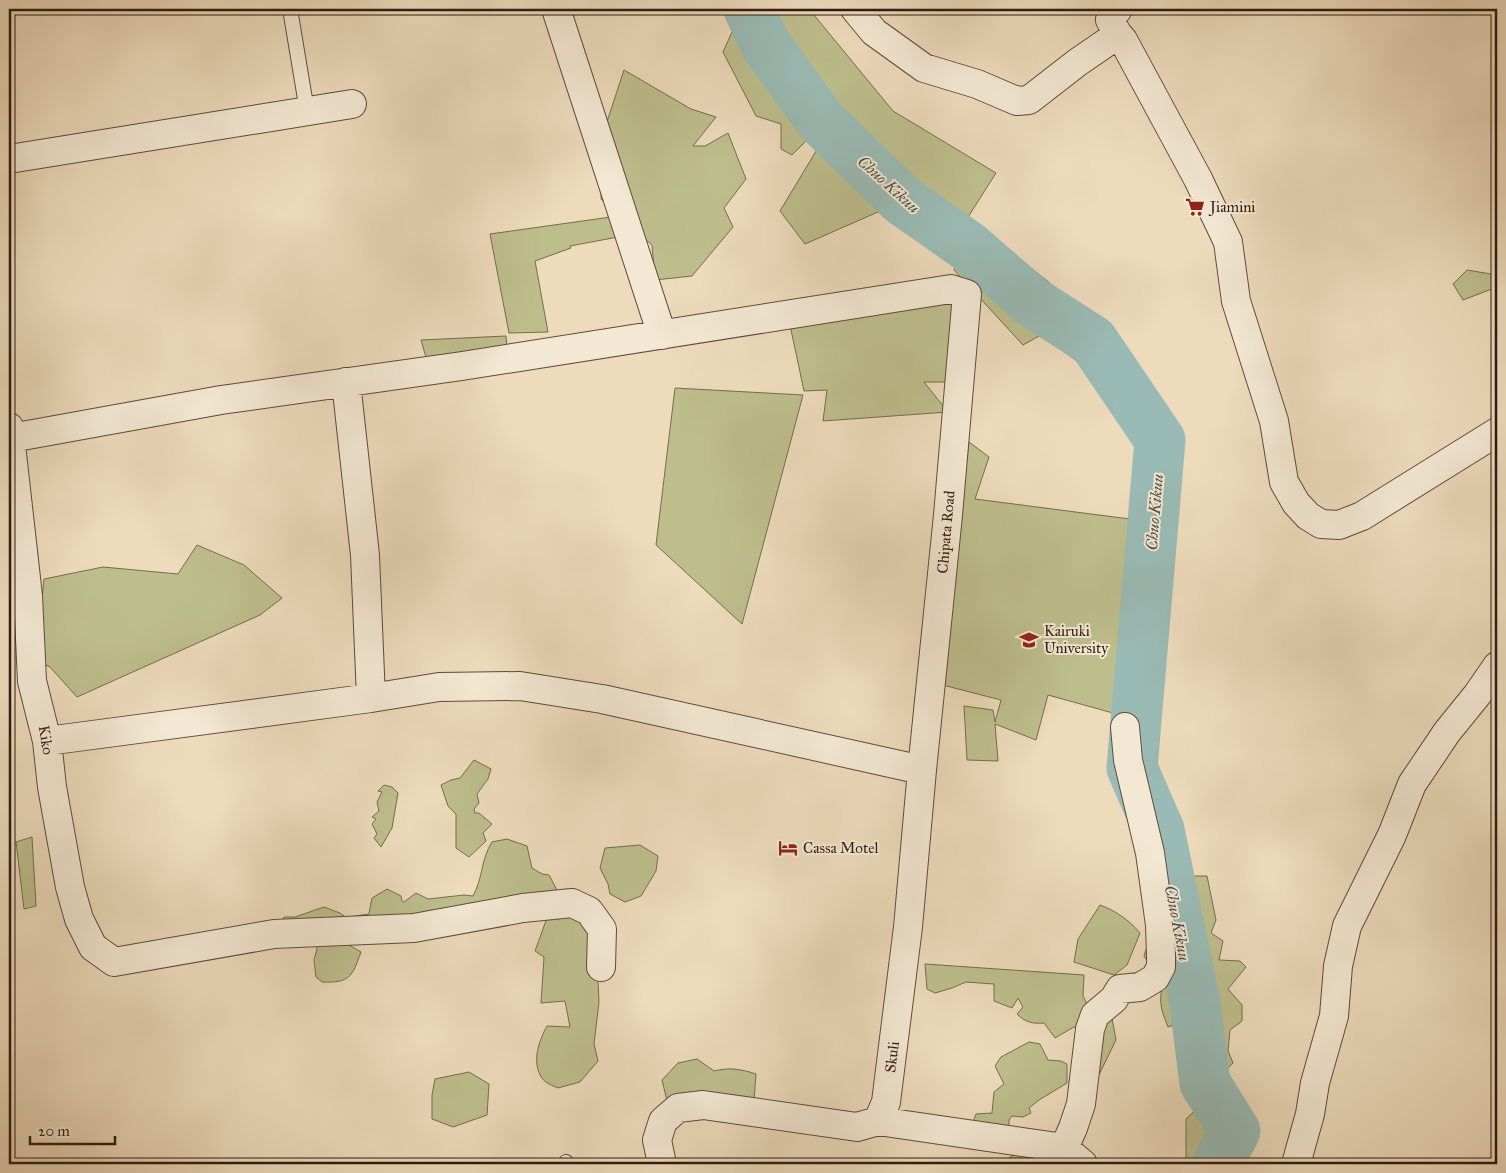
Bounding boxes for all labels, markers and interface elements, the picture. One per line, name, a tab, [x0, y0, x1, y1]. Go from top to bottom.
water label: Chuo Kikuu	[854, 152, 924, 217]
supermarket icon: Jiamini	[1184, 196, 1206, 218]
place label: Jiamini	[1208, 198, 1256, 217]
water label: Chuo Kikuu	[1142, 473, 1167, 551]
street label: Chipata Road	[933, 489, 959, 574]
place label: Kairuki University	[1044, 622, 1109, 657]
school or university icon: Kairuki University	[1018, 629, 1040, 651]
street label: Kiko	[35, 724, 57, 756]
hotel icon: Cassa Motel	[777, 837, 799, 859]
place label: Cassa Motel	[803, 839, 880, 857]
water label: Chuo Kikuu	[1161, 884, 1194, 963]
street label: Skuli	[881, 1040, 903, 1074]
scale bar	[30, 1113, 115, 1145]
text: 20 m	[38, 1122, 70, 1140]

